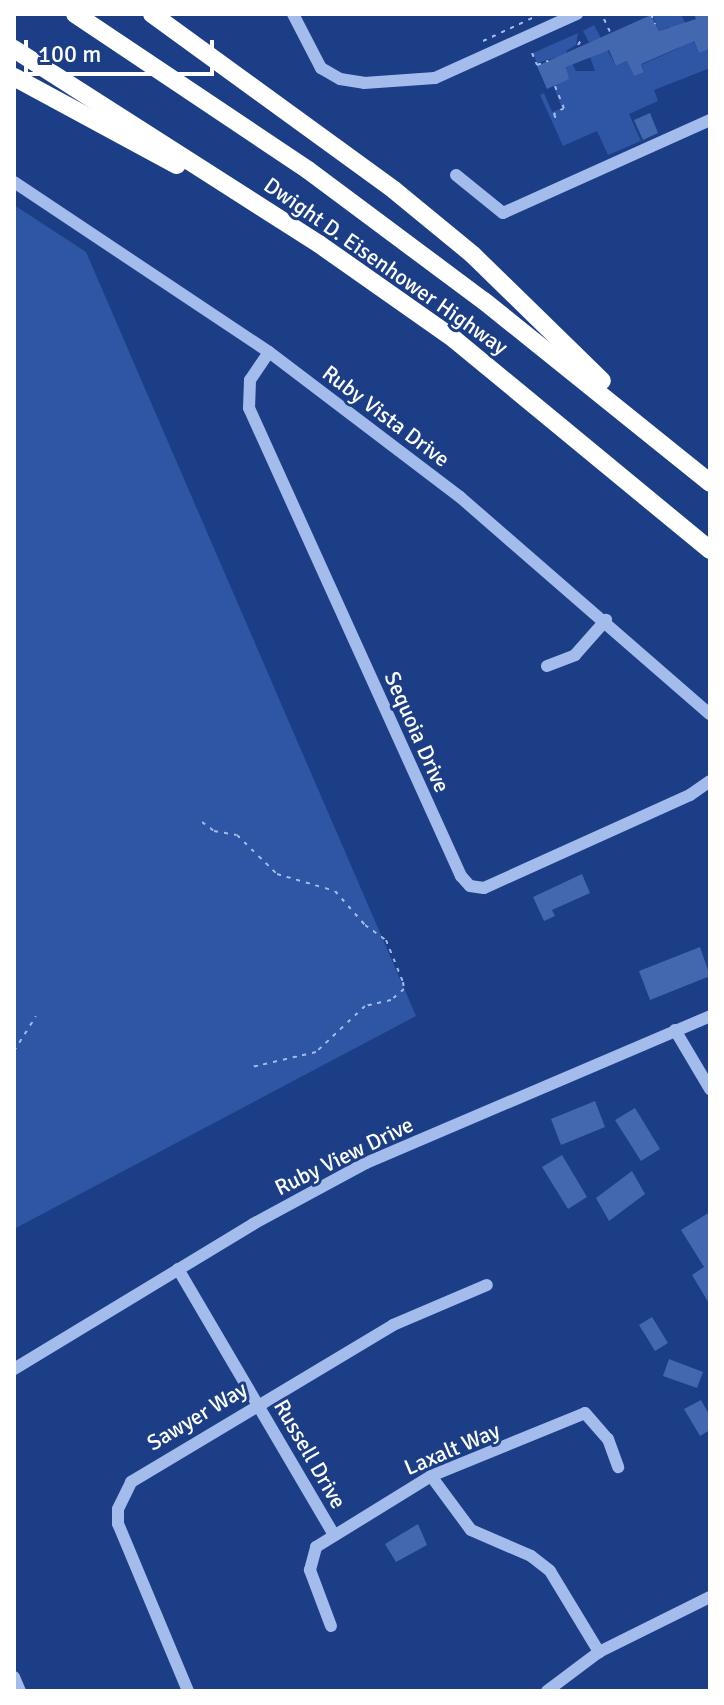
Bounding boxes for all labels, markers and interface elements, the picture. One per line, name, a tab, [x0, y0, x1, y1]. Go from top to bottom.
scale bar	[28, 24, 218, 74]
text: 100 m	[38, 39, 101, 69]
street label: Dwight D. Eisenhower Highway	[259, 172, 513, 360]
street label: Ruby Vista Drive	[317, 360, 455, 472]
street label: Sequoia Drive	[379, 668, 455, 796]
street label: Ruby View Drive	[270, 1111, 418, 1201]
street label: Sawyer Way	[142, 1376, 252, 1456]
street label: Russell Drive	[268, 1395, 352, 1513]
street label: Laxalt Way	[400, 1417, 504, 1481]

